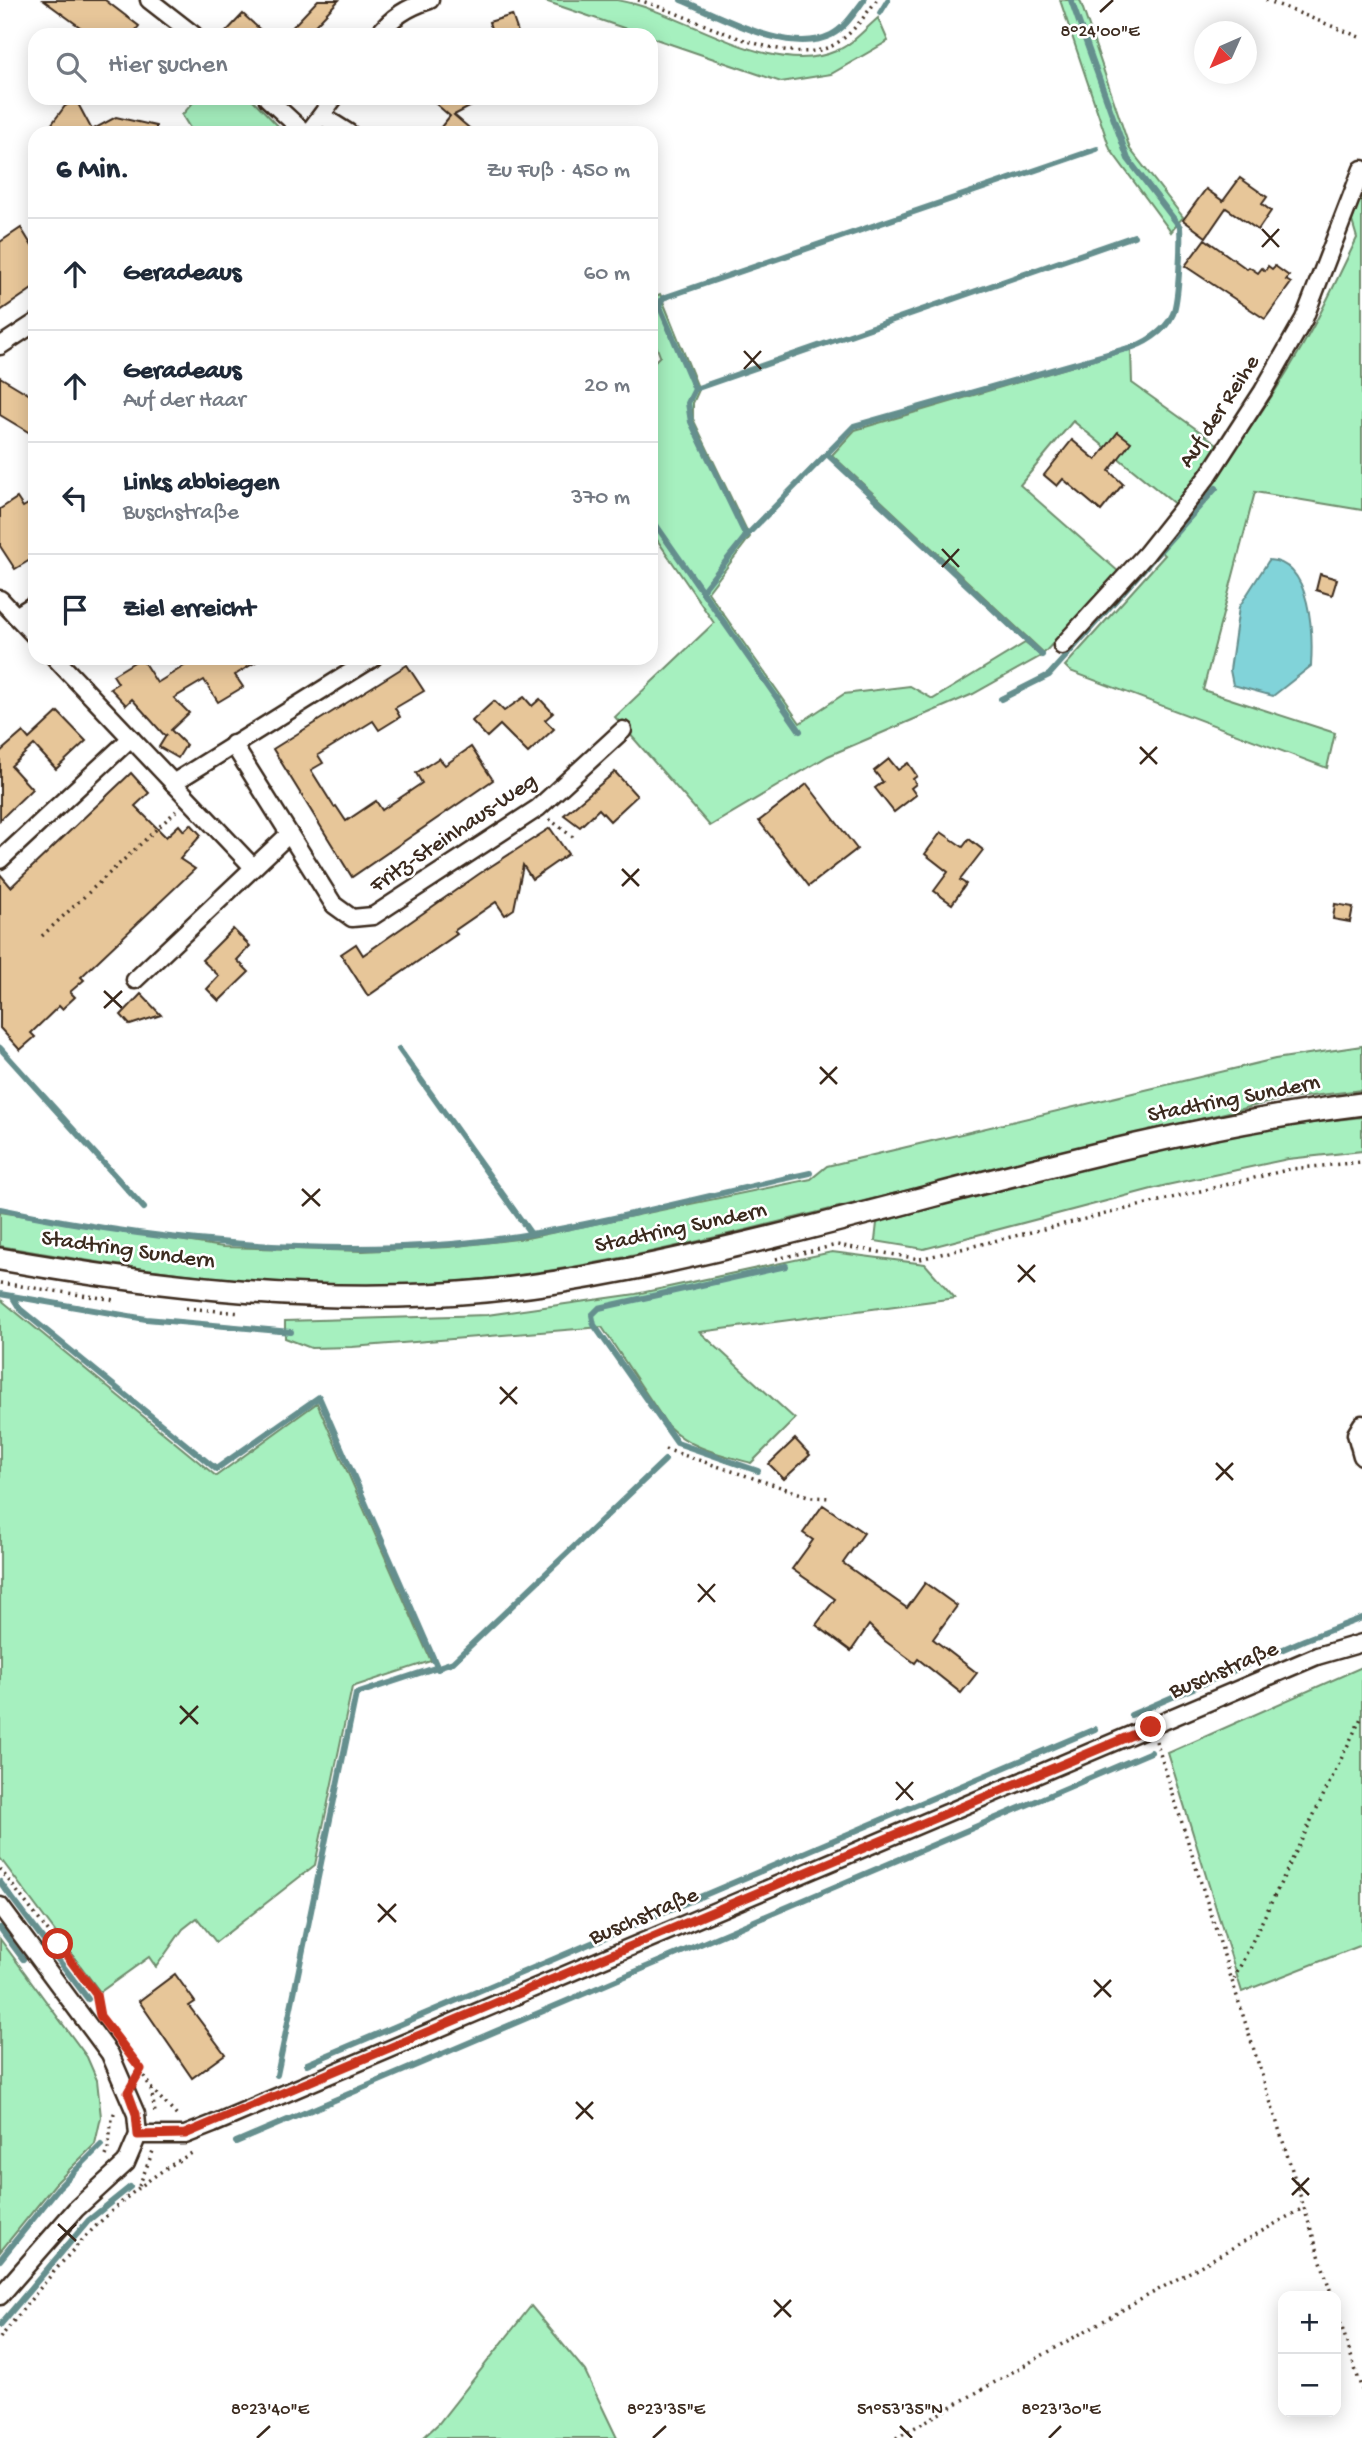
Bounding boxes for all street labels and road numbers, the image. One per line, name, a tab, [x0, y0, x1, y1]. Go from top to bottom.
street label: Auf der Reihe	[1174, 350, 1267, 473]
street label: Fritz-Steinhaus-Weg	[365, 768, 543, 900]
street label: Stadtring Sundern	[1145, 1070, 1323, 1130]
street label: Stadtring Sundern	[593, 1198, 770, 1260]
street label: Stadtring Sundern	[39, 1225, 217, 1277]
street label: Buschstraße	[1165, 1636, 1284, 1706]
street label: Buschstraße	[585, 1882, 704, 1952]

